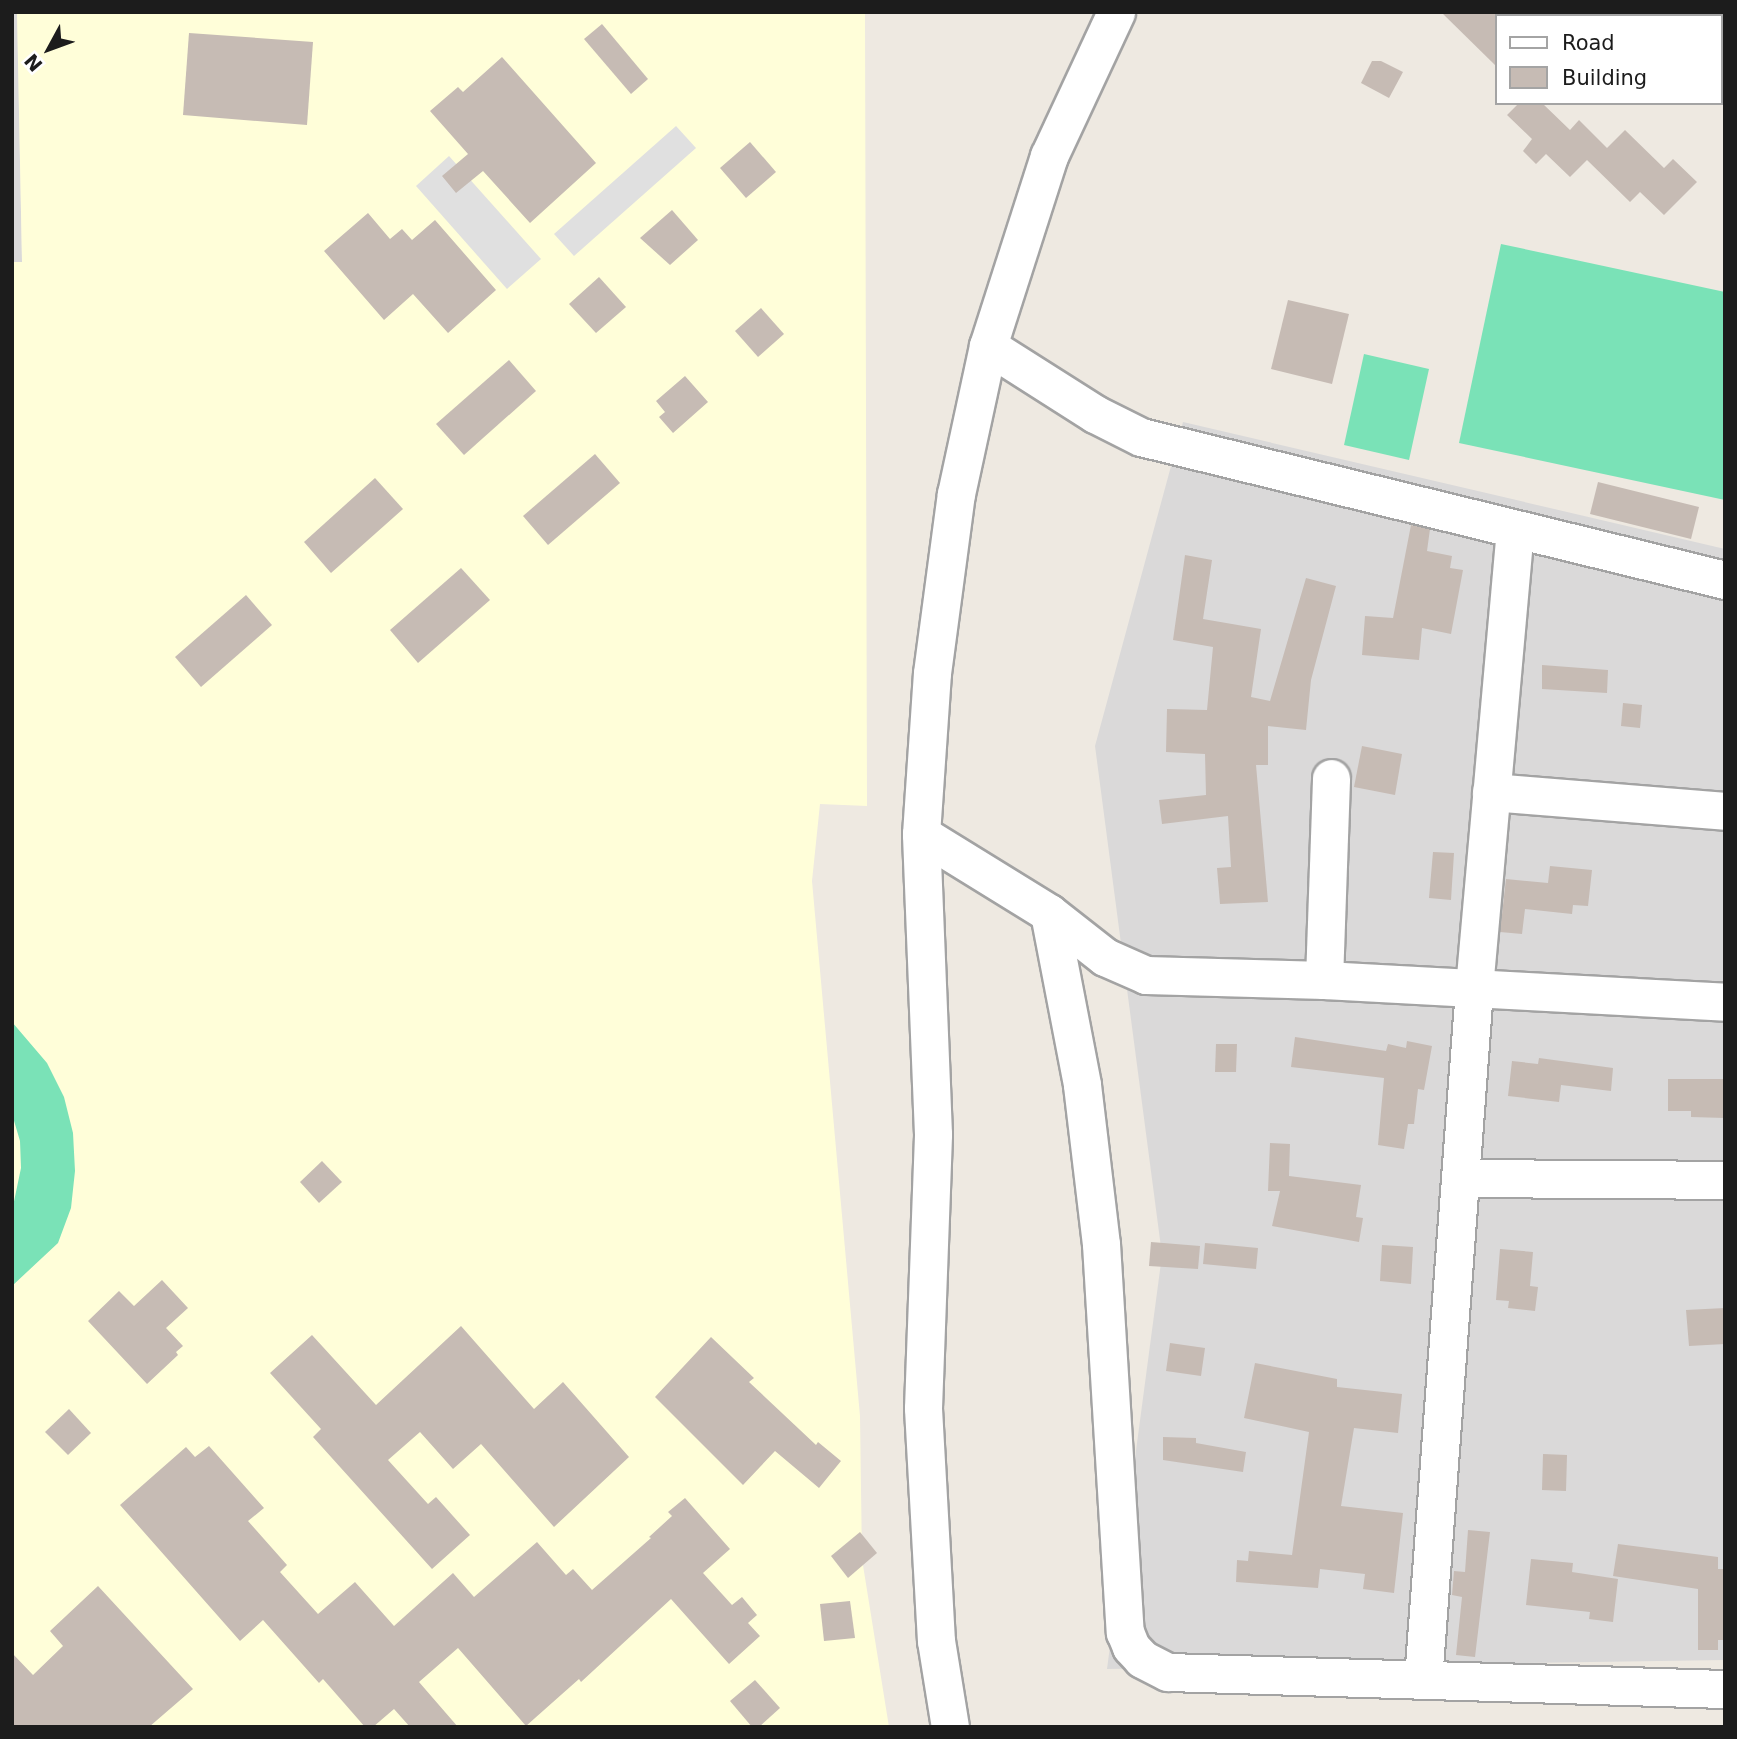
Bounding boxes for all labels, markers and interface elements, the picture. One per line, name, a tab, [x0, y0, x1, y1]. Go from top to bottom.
north arrow	[14, 14, 84, 84]
legend	[1496, 14, 1723, 105]
text: Road	[1562, 31, 1615, 55]
text: N	[20, 50, 47, 76]
text: Building	[1562, 66, 1647, 90]

